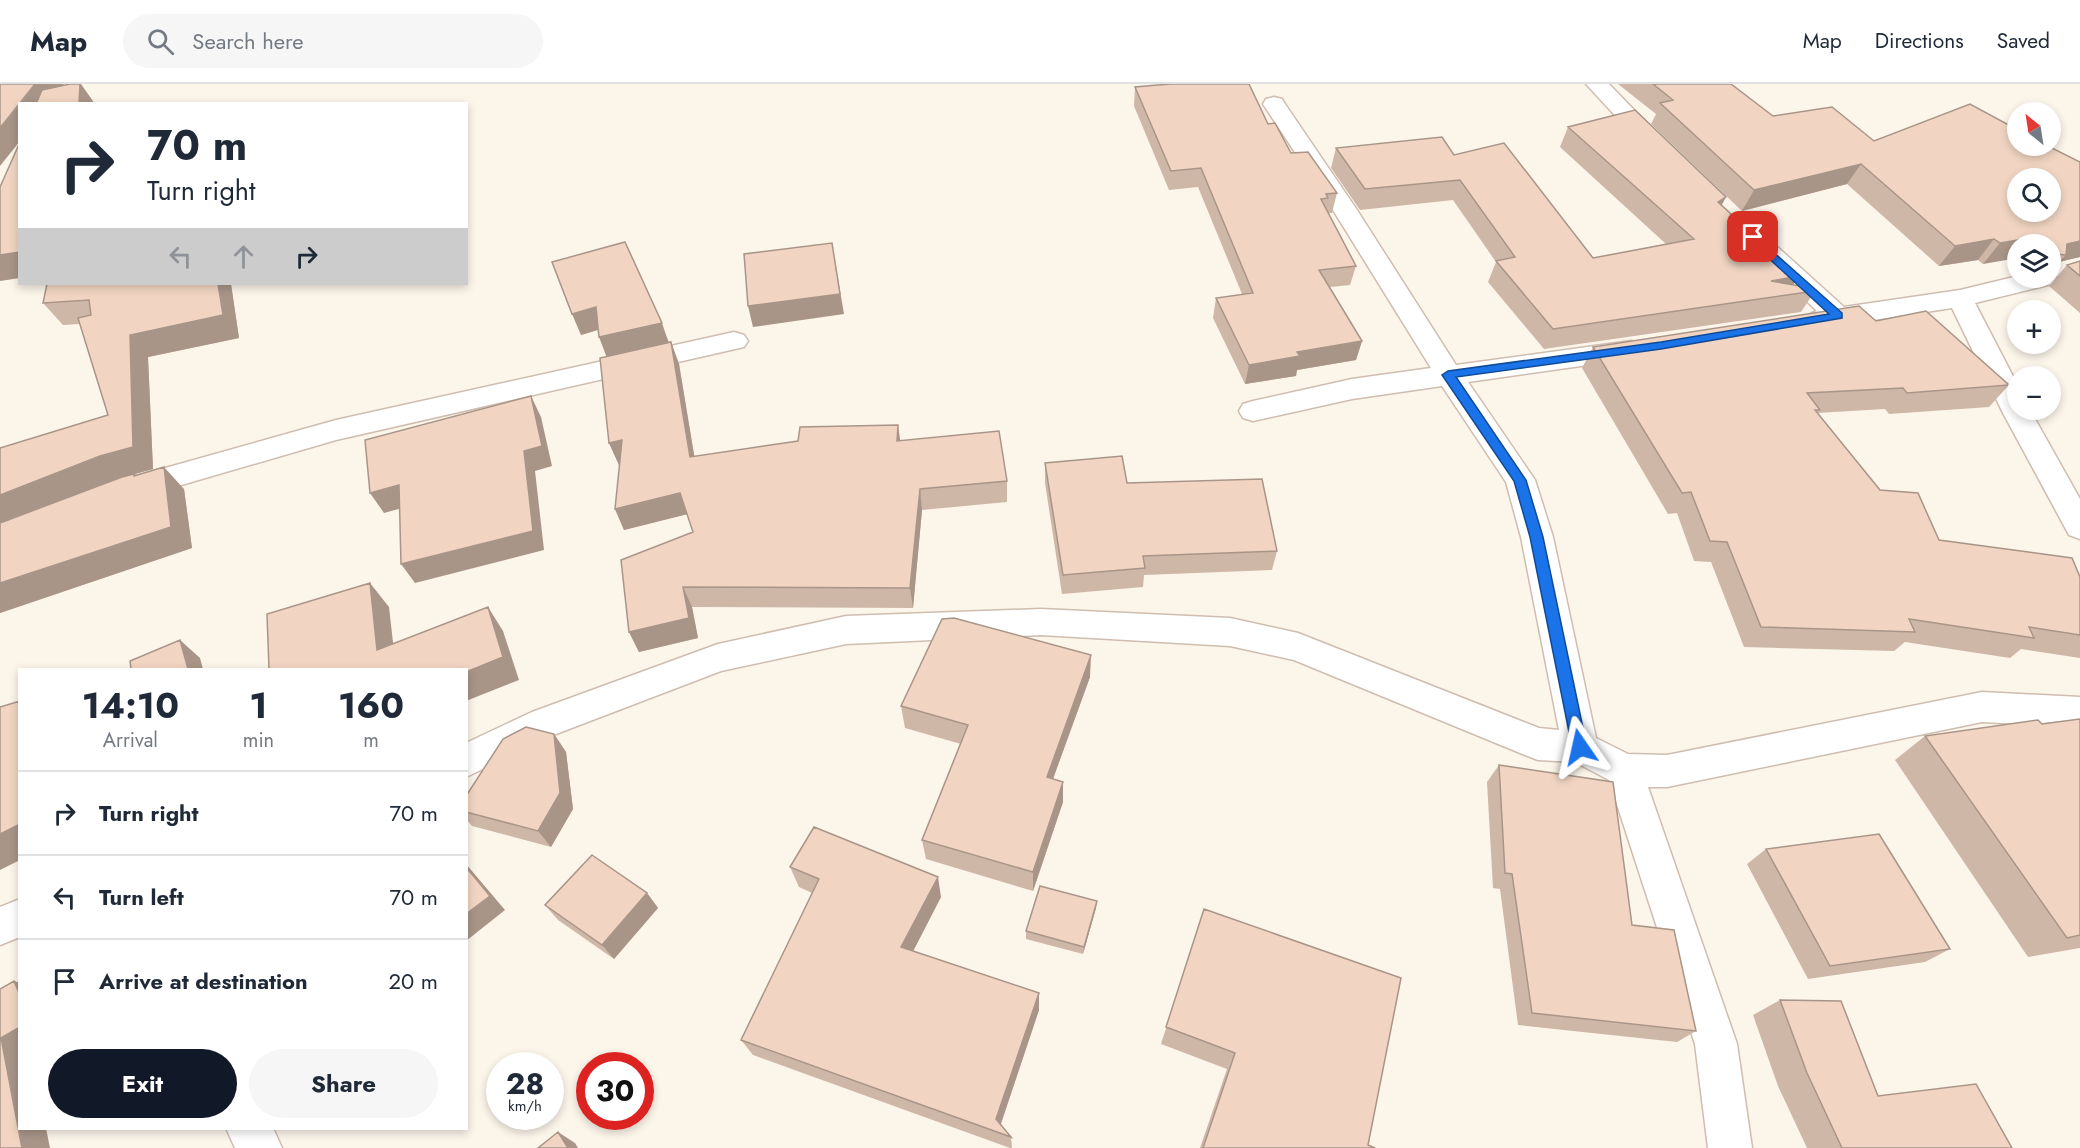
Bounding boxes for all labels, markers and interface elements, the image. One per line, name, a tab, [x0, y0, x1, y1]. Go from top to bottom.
search box	[123, 14, 543, 68]
text: Map	[30, 21, 87, 62]
icon: search	[144, 25, 177, 58]
text: Search here	[192, 25, 304, 57]
text: Map	[1803, 26, 1842, 56]
text: Directions	[1875, 26, 1964, 56]
text: Saved	[1997, 26, 2050, 56]
north arrow	[2007, 102, 2061, 156]
map controls	[2007, 102, 2061, 420]
text: 70 m	[147, 115, 247, 176]
icon: right	[48, 126, 126, 204]
button: search	[2007, 168, 2061, 222]
text: Turn right	[147, 171, 255, 210]
pin	[1727, 211, 1778, 262]
icon: arrive	[1736, 220, 1769, 253]
button: layers	[2007, 234, 2061, 288]
icon: left	[164, 240, 197, 273]
icon: ahead	[227, 240, 260, 273]
icon: right	[290, 240, 323, 273]
button: +	[2007, 300, 2061, 354]
button: −	[2007, 366, 2061, 420]
text: 14:10	[82, 679, 179, 731]
text: 1	[249, 679, 268, 731]
text: 160	[338, 679, 404, 731]
position arrow	[1548, 715, 1612, 779]
text: Arrival	[103, 726, 158, 755]
text: min	[243, 726, 274, 755]
text: m	[363, 726, 379, 755]
icon: right	[48, 797, 81, 830]
text: Turn right	[99, 797, 199, 829]
text: 70 m	[389, 797, 438, 829]
icon: left	[48, 881, 81, 914]
text: Turn left	[99, 881, 184, 913]
text: 70 m	[389, 881, 438, 913]
icon: arrive	[48, 965, 81, 998]
text: Arrive at destination	[99, 965, 308, 997]
text: 20 m	[389, 965, 438, 997]
button: Exit	[48, 1049, 237, 1118]
button: Share	[249, 1049, 438, 1118]
speed limit sign: 30	[576, 1052, 654, 1130]
text: 28	[506, 1062, 544, 1105]
text: km/h	[508, 1095, 542, 1117]

